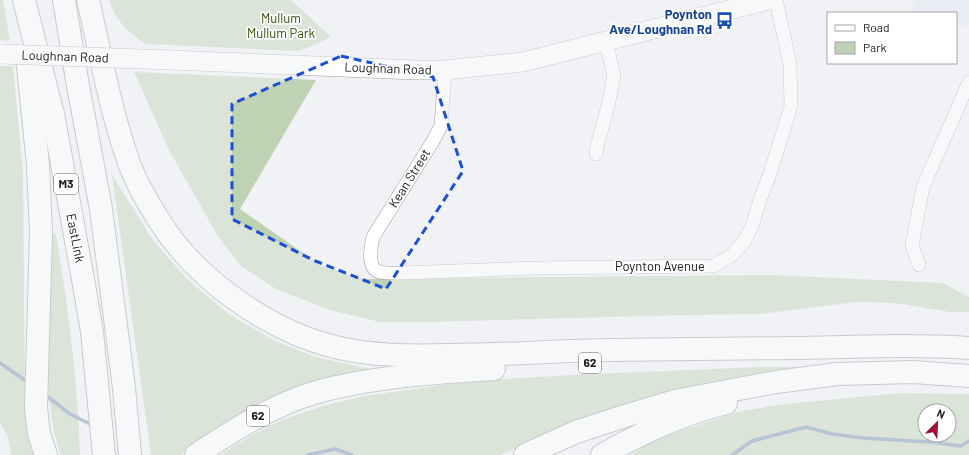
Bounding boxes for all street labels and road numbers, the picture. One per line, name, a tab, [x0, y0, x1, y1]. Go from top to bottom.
street label: Loughnan Road	[21, 46, 109, 66]
street label: Loughnan Road	[344, 58, 432, 78]
street label: Kean Street	[385, 146, 433, 210]
road number: M3	[54, 174, 78, 194]
street label: EastLink	[63, 212, 89, 264]
street label: Poynton Avenue	[615, 258, 705, 274]
road number: 62	[579, 353, 601, 373]
road number: 62	[247, 406, 269, 426]

